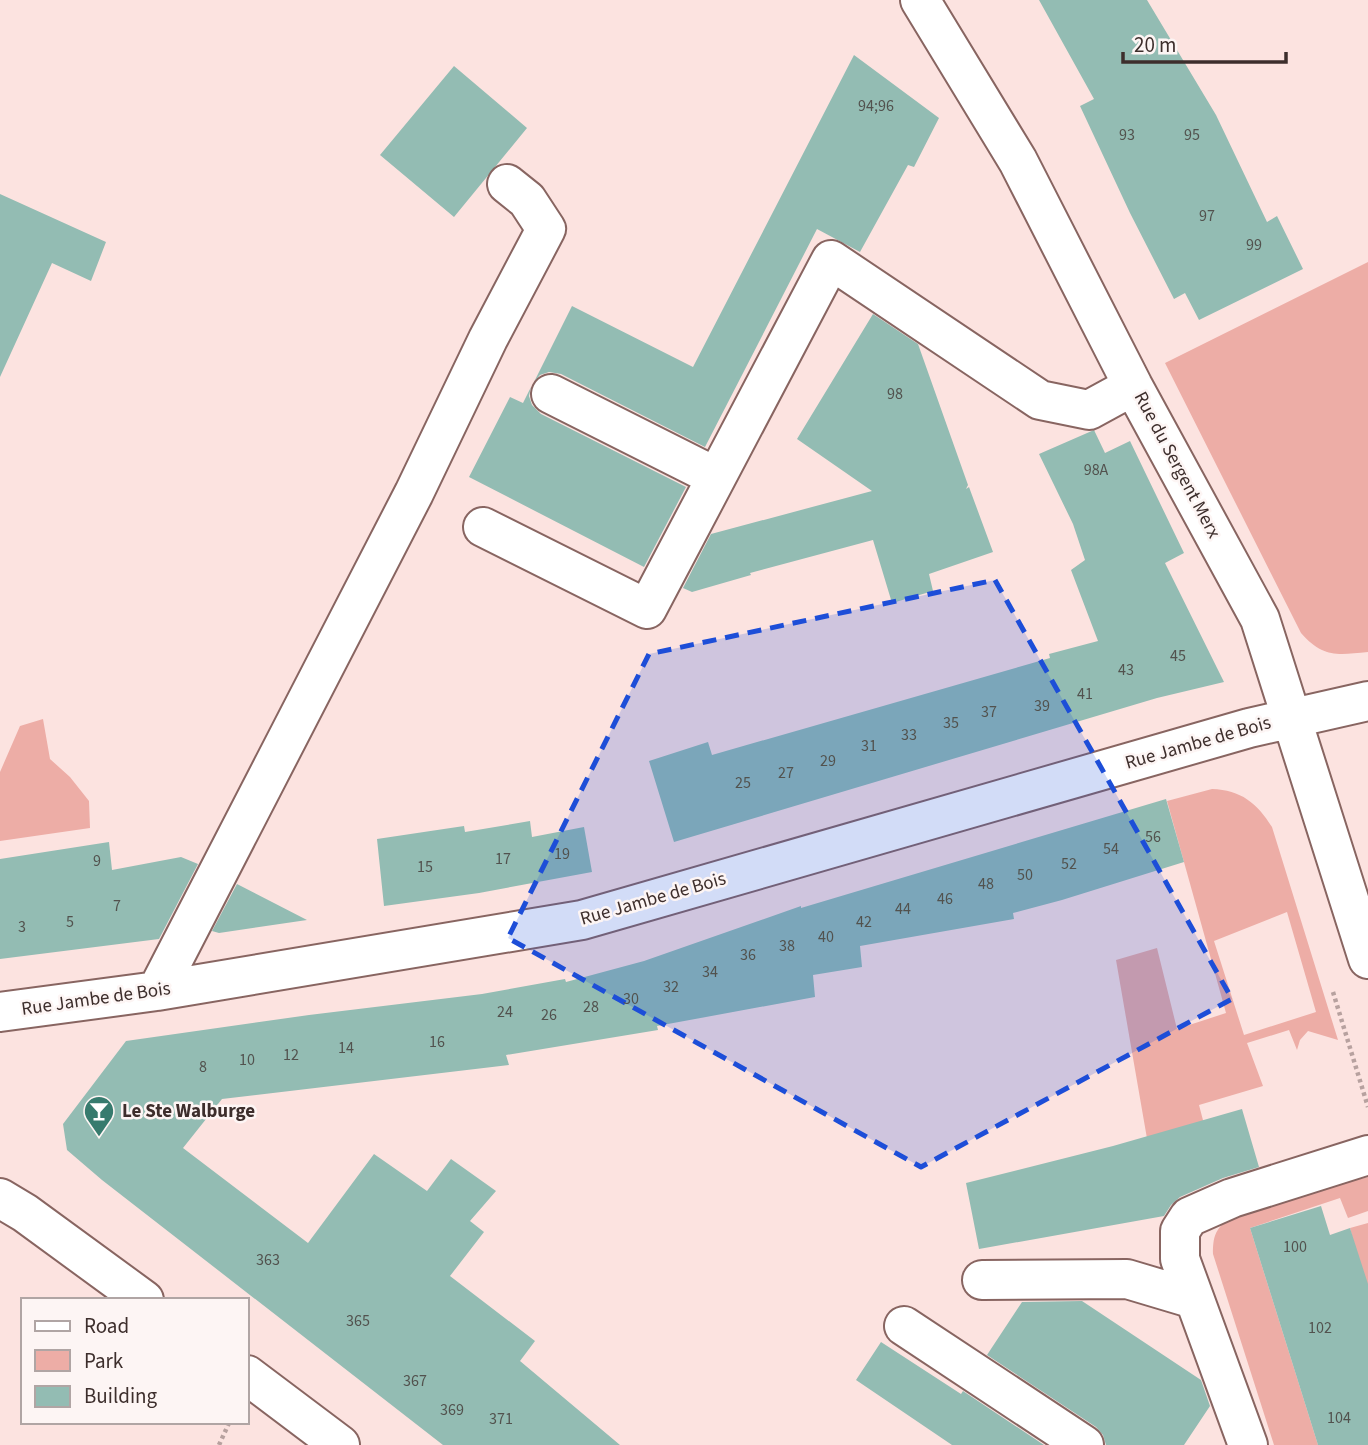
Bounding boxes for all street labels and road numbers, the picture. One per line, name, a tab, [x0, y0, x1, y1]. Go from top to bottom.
street label: Rue du Sergent Merx	[1127, 387, 1227, 544]
street label: Rue Jambe de Bois	[1122, 709, 1274, 777]
street label: Rue Jambe de Bois	[577, 865, 729, 933]
street label: Rue Jambe de Bois	[20, 975, 172, 1023]

